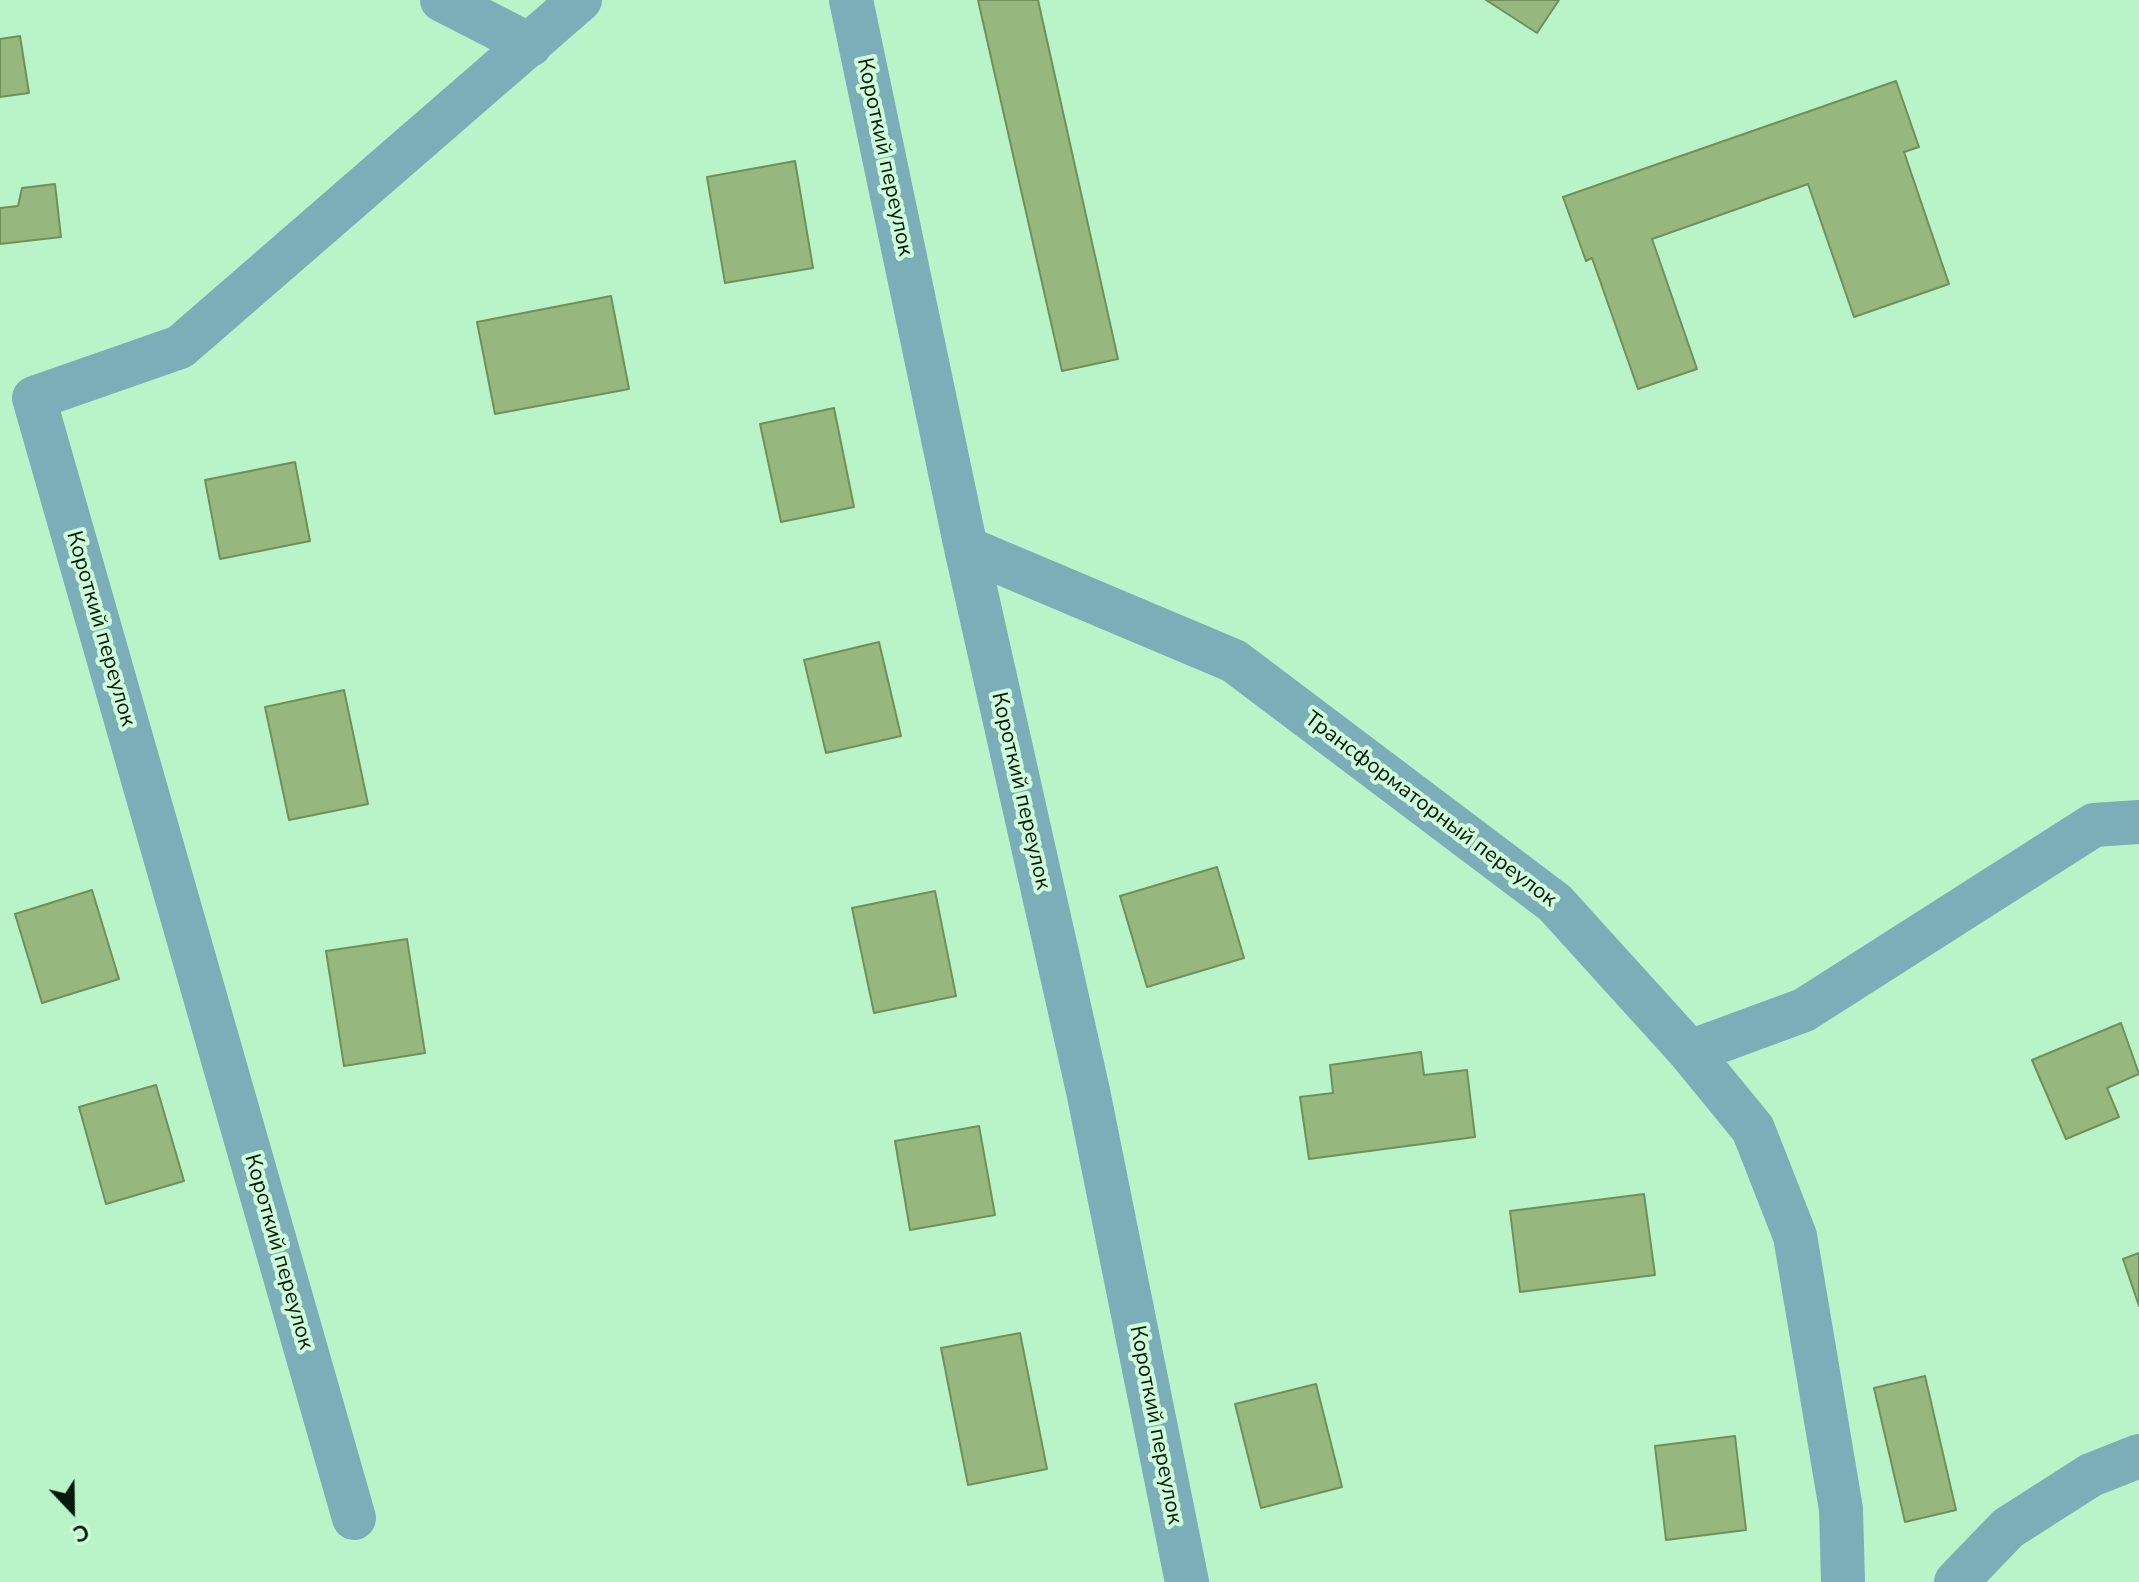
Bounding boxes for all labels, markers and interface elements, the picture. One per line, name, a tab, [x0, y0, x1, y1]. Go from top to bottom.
street label: Короткий переулок	[850, 56, 918, 258]
street label: Короткий переулок	[60, 528, 140, 730]
street label: Короткий переулок	[984, 690, 1056, 892]
street label: Трансформаторный переулок	[1299, 706, 1561, 914]
street label: Короткий переулок	[238, 1151, 318, 1353]
street label: Короткий переулок	[1123, 1323, 1187, 1527]
north arrow	[32, 1470, 112, 1550]
text: С	[68, 1516, 94, 1549]

